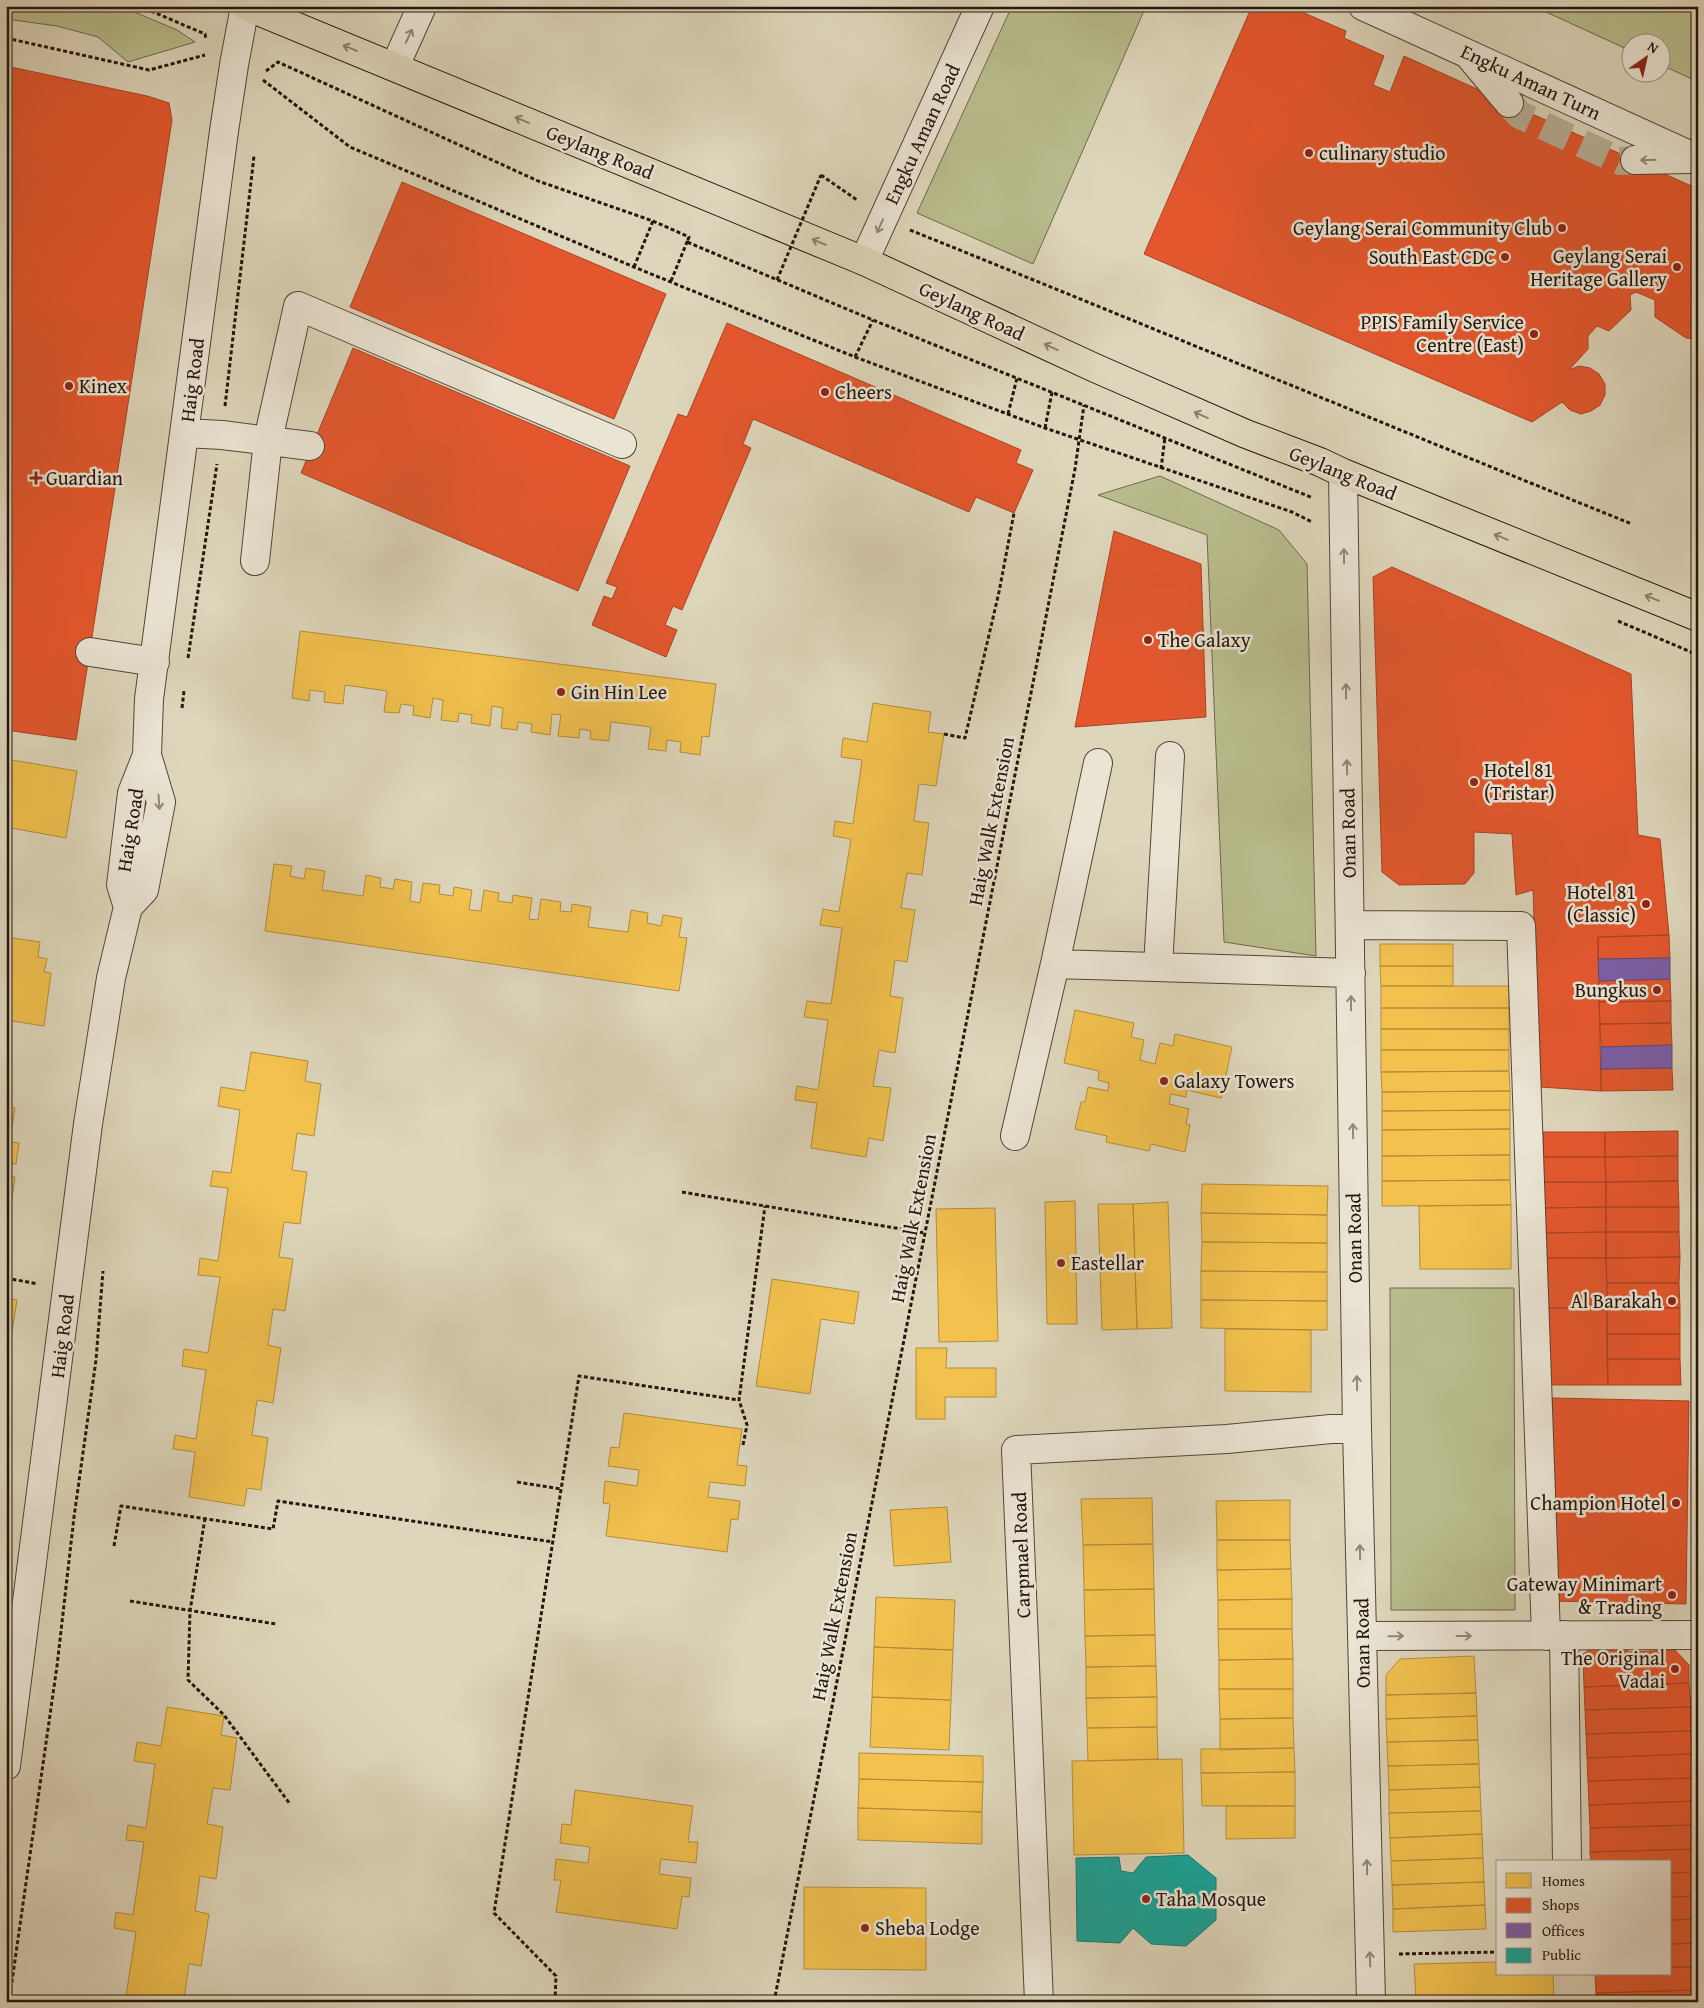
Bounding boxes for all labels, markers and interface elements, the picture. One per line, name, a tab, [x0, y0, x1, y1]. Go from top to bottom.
one-way arrow	[404, 29, 414, 44]
north arrow	[1622, 32, 1672, 82]
street label: Engku Aman Turn	[1456, 36, 1606, 127]
text: N	[1644, 36, 1663, 58]
one-way arrow	[343, 43, 358, 52]
street label: Engku Aman Road	[876, 58, 967, 209]
one-way arrow	[515, 114, 530, 124]
street label: Geylang Road	[542, 117, 659, 186]
place label: culinary studio	[1319, 138, 1446, 167]
marker: culinary studio	[1303, 147, 1315, 159]
one-way arrow	[1641, 155, 1657, 165]
place label: Geylang Serai Community Club	[1293, 213, 1552, 242]
one-way arrow	[875, 218, 884, 233]
marker: Geylang Serai Community Club	[1556, 222, 1568, 234]
one-way arrow	[812, 237, 827, 247]
place label: Geylang Serai Heritage Gallery	[1530, 241, 1667, 293]
place label: South East CDC	[1369, 242, 1495, 271]
marker: South East CDC	[1499, 251, 1511, 263]
marker: Geylang Serai Heritage Gallery	[1671, 261, 1683, 273]
street label: Geylang Road	[915, 273, 1030, 348]
place label: PPIS Family Service Centre (East)	[1361, 307, 1524, 359]
marker: PPIS Family Service Centre (East)	[1528, 328, 1540, 340]
street label: Haig Road	[172, 336, 211, 424]
one-way arrow	[1044, 342, 1059, 352]
place label: Kinex	[79, 371, 128, 400]
place label: Cheers	[835, 377, 892, 406]
marker: Kinex	[63, 380, 75, 392]
marker: Cheers	[819, 386, 831, 398]
one-way arrow	[1194, 409, 1209, 419]
street label: Geylang Road	[1285, 438, 1402, 507]
place label: Guardian	[46, 463, 123, 492]
marker: Guardian	[30, 472, 42, 484]
one-way arrow	[1494, 532, 1509, 542]
one-way arrow	[1340, 548, 1349, 564]
one-way arrow	[1645, 593, 1660, 603]
place label: The Galaxy	[1158, 625, 1251, 654]
marker: The Galaxy	[1142, 634, 1154, 646]
place label: Gin Hin Lee	[571, 677, 667, 706]
one-way arrow	[1341, 683, 1351, 699]
marker: Gin Hin Lee	[555, 686, 567, 698]
street label: Haig Walk Extension	[960, 734, 1021, 908]
place label: Hotel 81 (Tristar)	[1484, 755, 1555, 807]
one-way arrow	[1342, 759, 1352, 776]
marker: Hotel 81 (Tristar)	[1468, 776, 1480, 788]
street label: Haig Road	[109, 786, 150, 874]
street label: Onan Road	[1332, 787, 1363, 878]
one-way arrow	[154, 793, 163, 809]
place label: Hotel 81 (Classic)	[1567, 877, 1636, 929]
marker: Hotel 81 (Classic)	[1640, 898, 1652, 910]
place label: Bungkus	[1575, 975, 1647, 1004]
marker: Bungkus	[1651, 984, 1663, 996]
one-way arrow	[1346, 995, 1356, 1012]
place label: Galaxy Towers	[1174, 1066, 1295, 1095]
marker: Galaxy Towers	[1158, 1075, 1170, 1087]
one-way arrow	[1348, 1123, 1358, 1140]
street label: Haig Walk Extension	[882, 1131, 943, 1305]
street label: Onan Road	[1338, 1192, 1369, 1283]
place label: Eastellar	[1071, 1248, 1144, 1277]
marker: Eastellar	[1055, 1257, 1067, 1269]
place label: Al Barakah	[1571, 1286, 1662, 1315]
street label: Haig Road	[42, 1292, 81, 1380]
marker: Al Barakah	[1666, 1295, 1678, 1307]
one-way arrow	[1352, 1375, 1361, 1391]
place label: Champion Hotel	[1530, 1488, 1666, 1517]
street label: Carpmael Road	[1004, 1491, 1037, 1619]
marker: Champion Hotel	[1670, 1497, 1682, 1509]
street label: Haig Walk Extension	[803, 1529, 864, 1703]
one-way arrow	[1355, 1545, 1365, 1561]
place label: Gateway Minimart & Trading	[1507, 1569, 1662, 1621]
marker: Gateway Minimart & Trading	[1666, 1589, 1678, 1601]
street label: Onan Road	[1346, 1597, 1377, 1688]
one-way arrow	[1455, 1631, 1471, 1641]
one-way arrow	[1388, 1632, 1404, 1641]
place label: The Original Vadai	[1561, 1643, 1665, 1695]
marker: The Original Vadai	[1669, 1663, 1681, 1675]
one-way arrow	[1363, 1859, 1372, 1875]
legend	[1496, 1860, 1672, 1976]
text: Homes	[1542, 1870, 1585, 1891]
place label: Taha Mosque	[1156, 1884, 1266, 1913]
marker: Taha Mosque	[1140, 1893, 1152, 1905]
text: Shops	[1542, 1894, 1579, 1915]
place label: Sheba Lodge	[875, 1913, 980, 1942]
text: Offices	[1542, 1920, 1585, 1941]
marker: Sheba Lodge	[859, 1922, 871, 1934]
text: Public	[1542, 1944, 1581, 1965]
one-way arrow	[1365, 1951, 1375, 1967]

